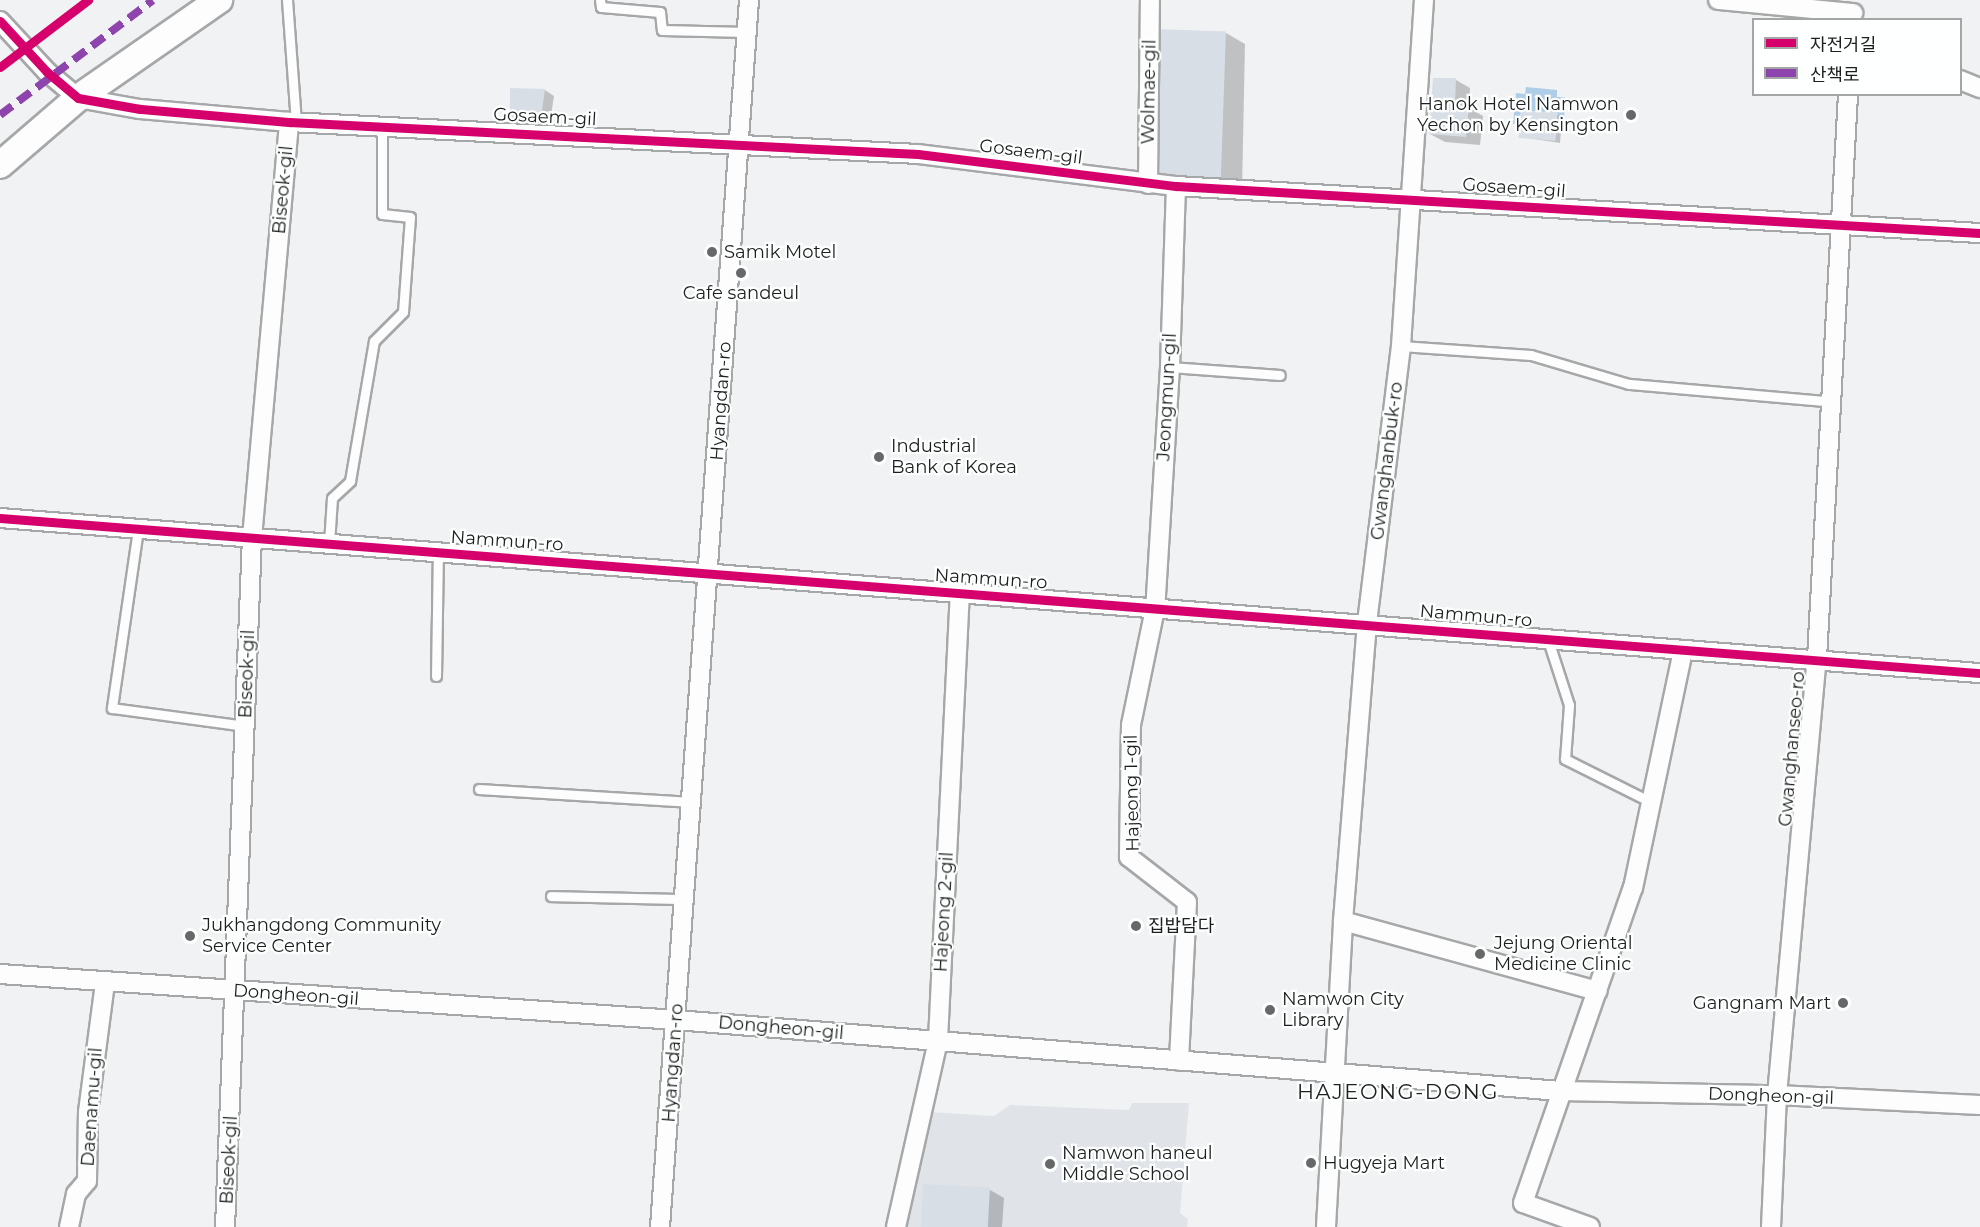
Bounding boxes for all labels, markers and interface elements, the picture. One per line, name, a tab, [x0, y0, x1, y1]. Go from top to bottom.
legend	[1752, 18, 1962, 96]
text: 자전거길	[1810, 34, 1876, 56]
street label: Wolmae-gil	[1137, 39, 1161, 145]
text: 산책로	[1810, 64, 1860, 86]
place label: Hanok Hotel Namwon Yechon by Kensington	[1417, 94, 1619, 136]
street label: Gosaem-gil	[493, 104, 597, 130]
marker: Hanok Hotel Namwon Yechon by Kensington	[1624, 108, 1638, 122]
street label: Gosaem-gil	[978, 135, 1084, 169]
street label: Biseok-gil	[268, 145, 298, 235]
street label: Gosaem-gil	[1462, 174, 1566, 202]
place label: Samik Motel	[724, 241, 836, 263]
marker: Samik Motel	[705, 245, 719, 259]
marker: Cafe sandeul	[734, 266, 748, 280]
place label: Cafe sandeul	[683, 282, 799, 304]
street label: Jeongmun-gil	[1153, 332, 1181, 462]
street label: Hyangdan-ro	[706, 341, 736, 461]
street label: Gwanghanbuk-ro	[1367, 381, 1407, 541]
place label: Industrial Bank of Korea	[891, 436, 1017, 478]
marker: Industrial Bank of Korea	[872, 450, 886, 464]
street label: Nammun-ro	[450, 526, 564, 556]
street label: Nammun-ro	[934, 564, 1048, 594]
street label: Nammun-ro	[1419, 600, 1533, 632]
street label: Biseok-gil	[235, 629, 259, 719]
street label: Gwanghanseo-ro	[1774, 670, 1810, 828]
street label: Hajeong 1-gil	[1120, 734, 1144, 852]
street label: Hajeong 2-gil	[930, 851, 958, 973]
place label: Jukhangdong Community Service Center	[202, 915, 441, 958]
place label: 집밥담다	[1148, 915, 1214, 937]
marker: 집밥담다	[1129, 919, 1143, 933]
marker: Jukhangdong Community Service Center	[183, 929, 197, 943]
place label: Jejung Oriental Medicine Clinic	[1494, 933, 1632, 976]
marker: Jejung Oriental Medicine Clinic	[1471, 945, 1489, 963]
street label: Dongheon-gil	[232, 980, 360, 1010]
place label: Namwon City Library	[1282, 989, 1404, 1032]
place label: Gangnam Mart	[1693, 992, 1831, 1014]
marker: Gangnam Mart	[1836, 996, 1850, 1010]
street label: Hyangdan-ro	[658, 1003, 688, 1123]
marker: Namwon City Library	[1263, 1003, 1277, 1017]
street label: Dongheon-gil	[717, 1012, 845, 1044]
street label: Daenamu-gil	[77, 1047, 107, 1167]
district label: HAJEONG-DONG	[1297, 1079, 1499, 1105]
street label: Dongheon-gil	[1708, 1083, 1834, 1109]
street label: Biseok-gil	[216, 1115, 242, 1205]
place label: Namwon haneul Middle School	[1062, 1143, 1213, 1186]
place label: Hugyeja Mart	[1323, 1152, 1445, 1174]
marker: Hugyeja Mart	[1304, 1156, 1318, 1170]
marker: Namwon haneul Middle School	[1043, 1157, 1057, 1171]

